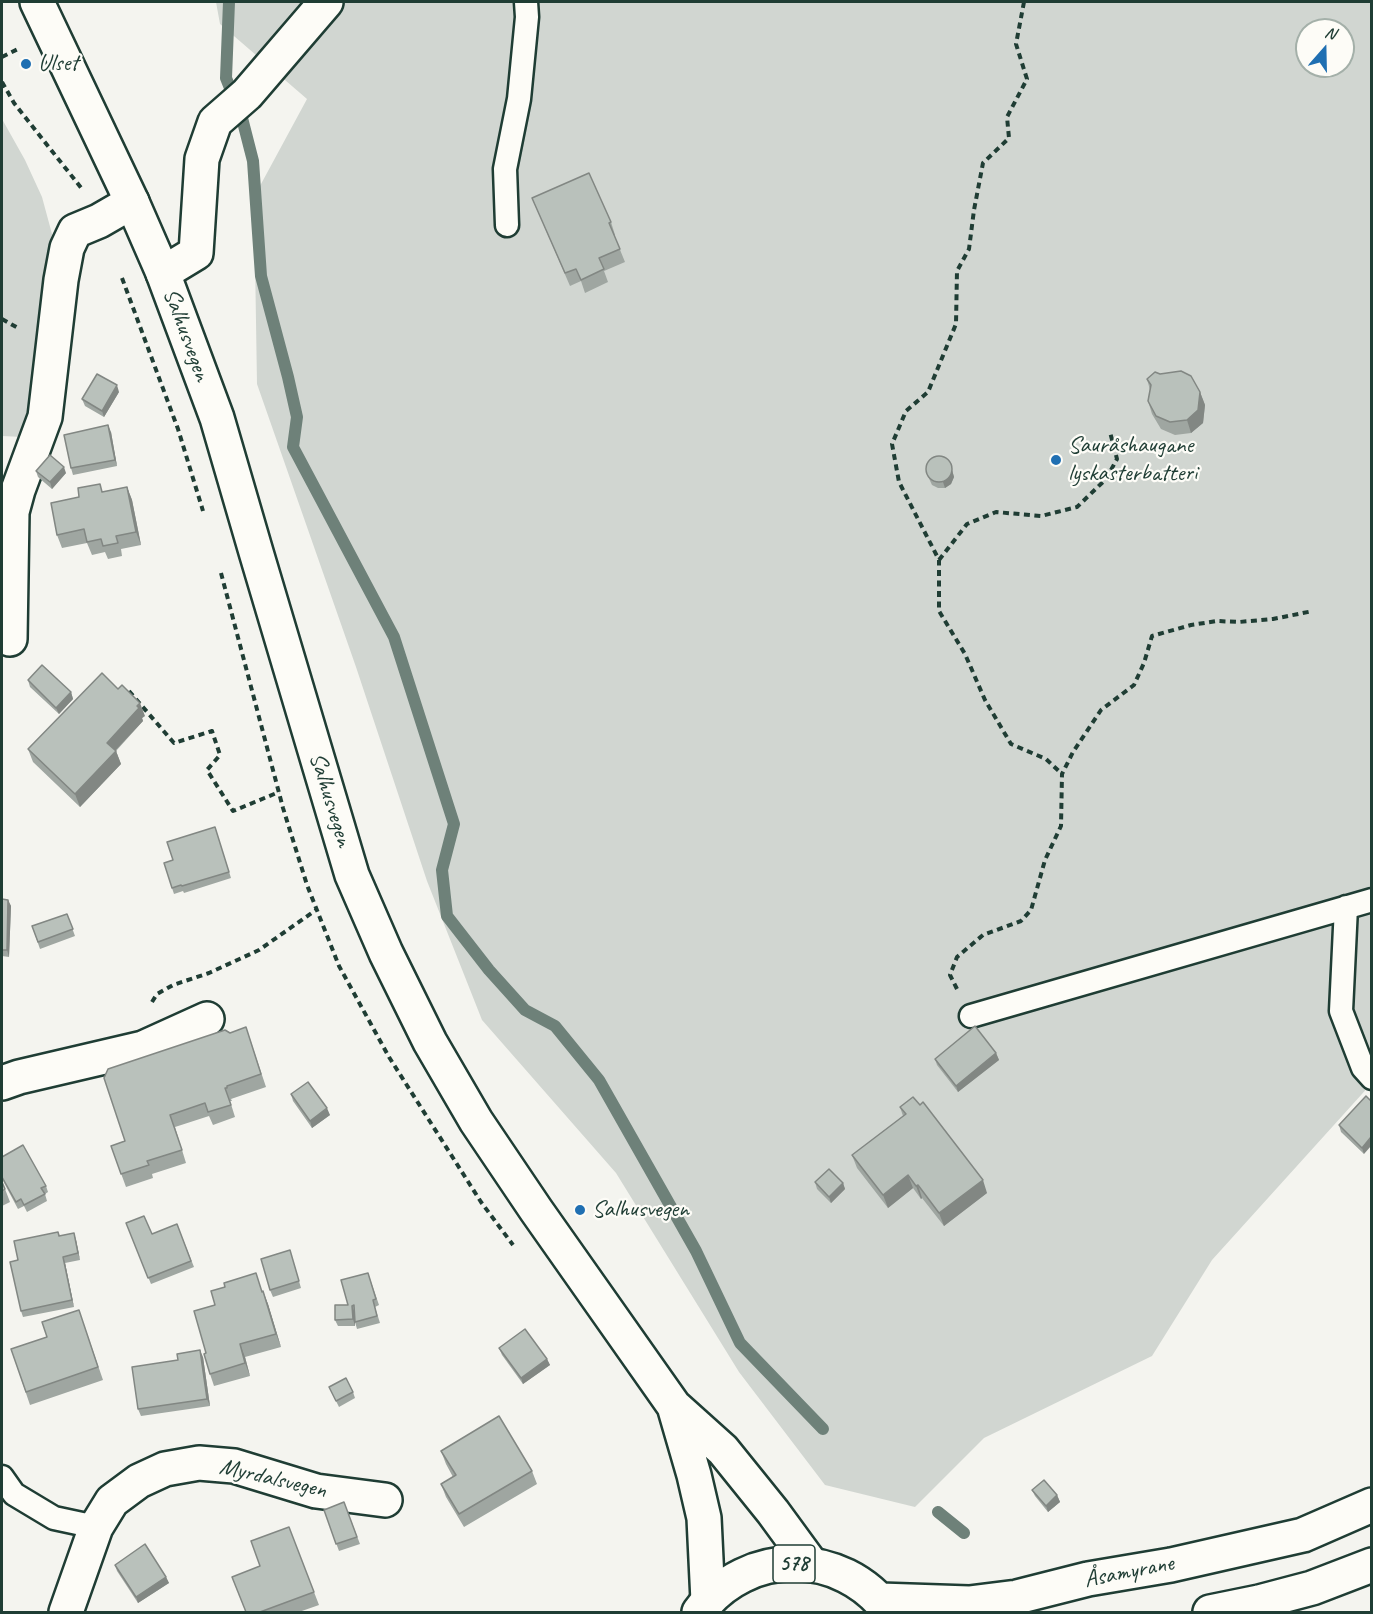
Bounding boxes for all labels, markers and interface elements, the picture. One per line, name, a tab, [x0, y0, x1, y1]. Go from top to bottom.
north arrow	[1295, 18, 1355, 78]
text: N	[1322, 22, 1339, 44]
place label: Ulset	[38, 50, 78, 78]
marker: Ulset	[19, 57, 33, 71]
street label: Salhusvegen	[156, 285, 216, 385]
place label: Sauråshaugane lyskasterbatteri	[1068, 432, 1197, 488]
marker: Sauråshaugane lyskasterbatteri	[1049, 453, 1063, 467]
street label: Salhusvegen	[302, 750, 358, 850]
place label: Salhusvegen	[592, 1196, 689, 1224]
marker: Salhusvegen	[573, 1203, 587, 1217]
street label: Myrdalsvegen	[217, 1453, 329, 1505]
road number: 578	[773, 1545, 815, 1583]
street label: Åsamyrane	[1082, 1549, 1176, 1595]

